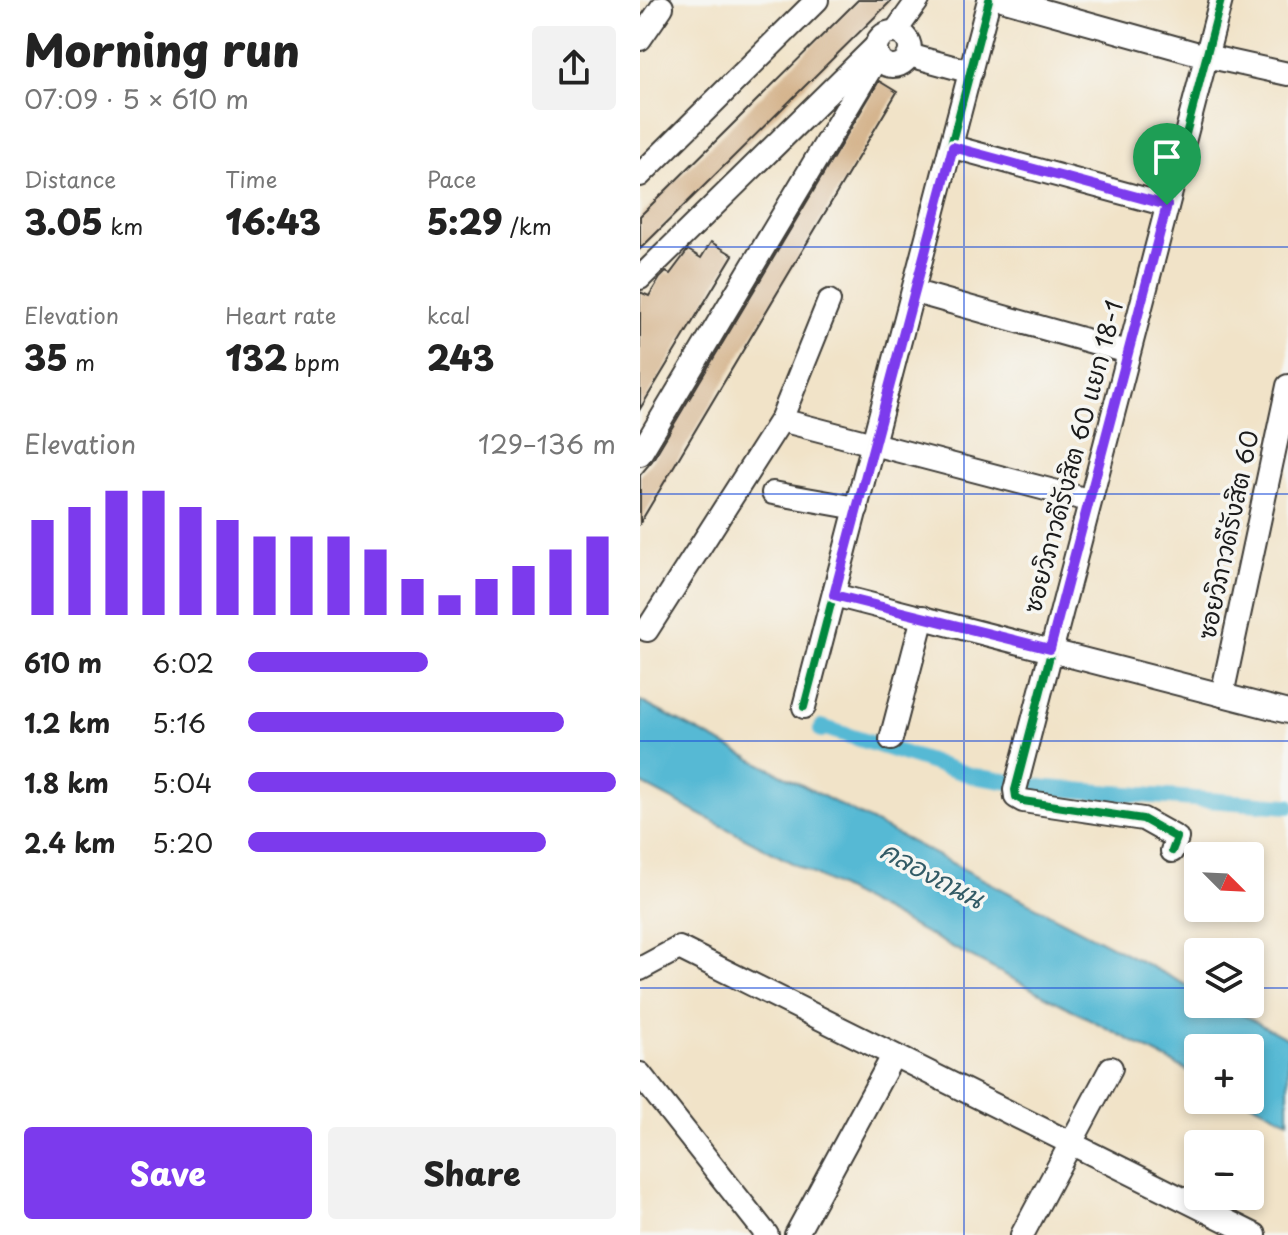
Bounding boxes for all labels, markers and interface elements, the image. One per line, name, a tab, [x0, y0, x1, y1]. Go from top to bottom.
text: Morning run	[24, 16, 300, 82]
button: share	[532, 26, 616, 110]
text: 07:09 · 5 × 610 m	[24, 79, 249, 118]
pin	[1133, 123, 1201, 205]
icon: arrive	[1145, 135, 1189, 179]
text: Distance	[24, 162, 116, 195]
text: Time	[225, 162, 277, 195]
text: Pace	[427, 162, 476, 195]
text: 3.05	[24, 195, 103, 247]
text: 16:43	[225, 195, 321, 247]
text: 5:29	[427, 195, 503, 247]
text: km	[103, 209, 143, 242]
text: /km	[503, 209, 552, 242]
street label: ซอยวิภาวดีรังสิต 60 แยก 18-1	[1013, 296, 1131, 617]
text: Elevation	[24, 298, 119, 331]
text: Heart rate	[225, 298, 336, 331]
text: kcal	[427, 298, 471, 331]
text: 35	[24, 331, 68, 383]
text: 132	[225, 331, 287, 383]
text: 243	[427, 331, 494, 383]
text: m	[68, 345, 95, 378]
text: bpm	[287, 345, 340, 378]
text: Elevation	[24, 424, 136, 463]
text: 129–136 m	[478, 424, 616, 463]
street label: ซอยวิภาวดีรังสิต 60	[1187, 427, 1267, 643]
text: 610 m	[24, 643, 102, 682]
text: 6:02	[152, 643, 214, 682]
text: 1.2 km	[24, 703, 110, 742]
text: 5:16	[152, 703, 206, 742]
text: 1.8 km	[24, 763, 109, 802]
text: 5:04	[152, 763, 212, 802]
text: 2.4 km	[24, 823, 116, 862]
text: 5:20	[152, 823, 213, 862]
water label: คลองถนน	[874, 830, 993, 918]
north arrow	[1184, 842, 1264, 922]
map controls	[1184, 842, 1264, 1210]
button: layers	[1184, 938, 1264, 1018]
button: +	[1184, 1034, 1264, 1114]
button: Save	[24, 1127, 312, 1219]
button: Share	[328, 1127, 616, 1219]
button: −	[1184, 1130, 1264, 1210]

